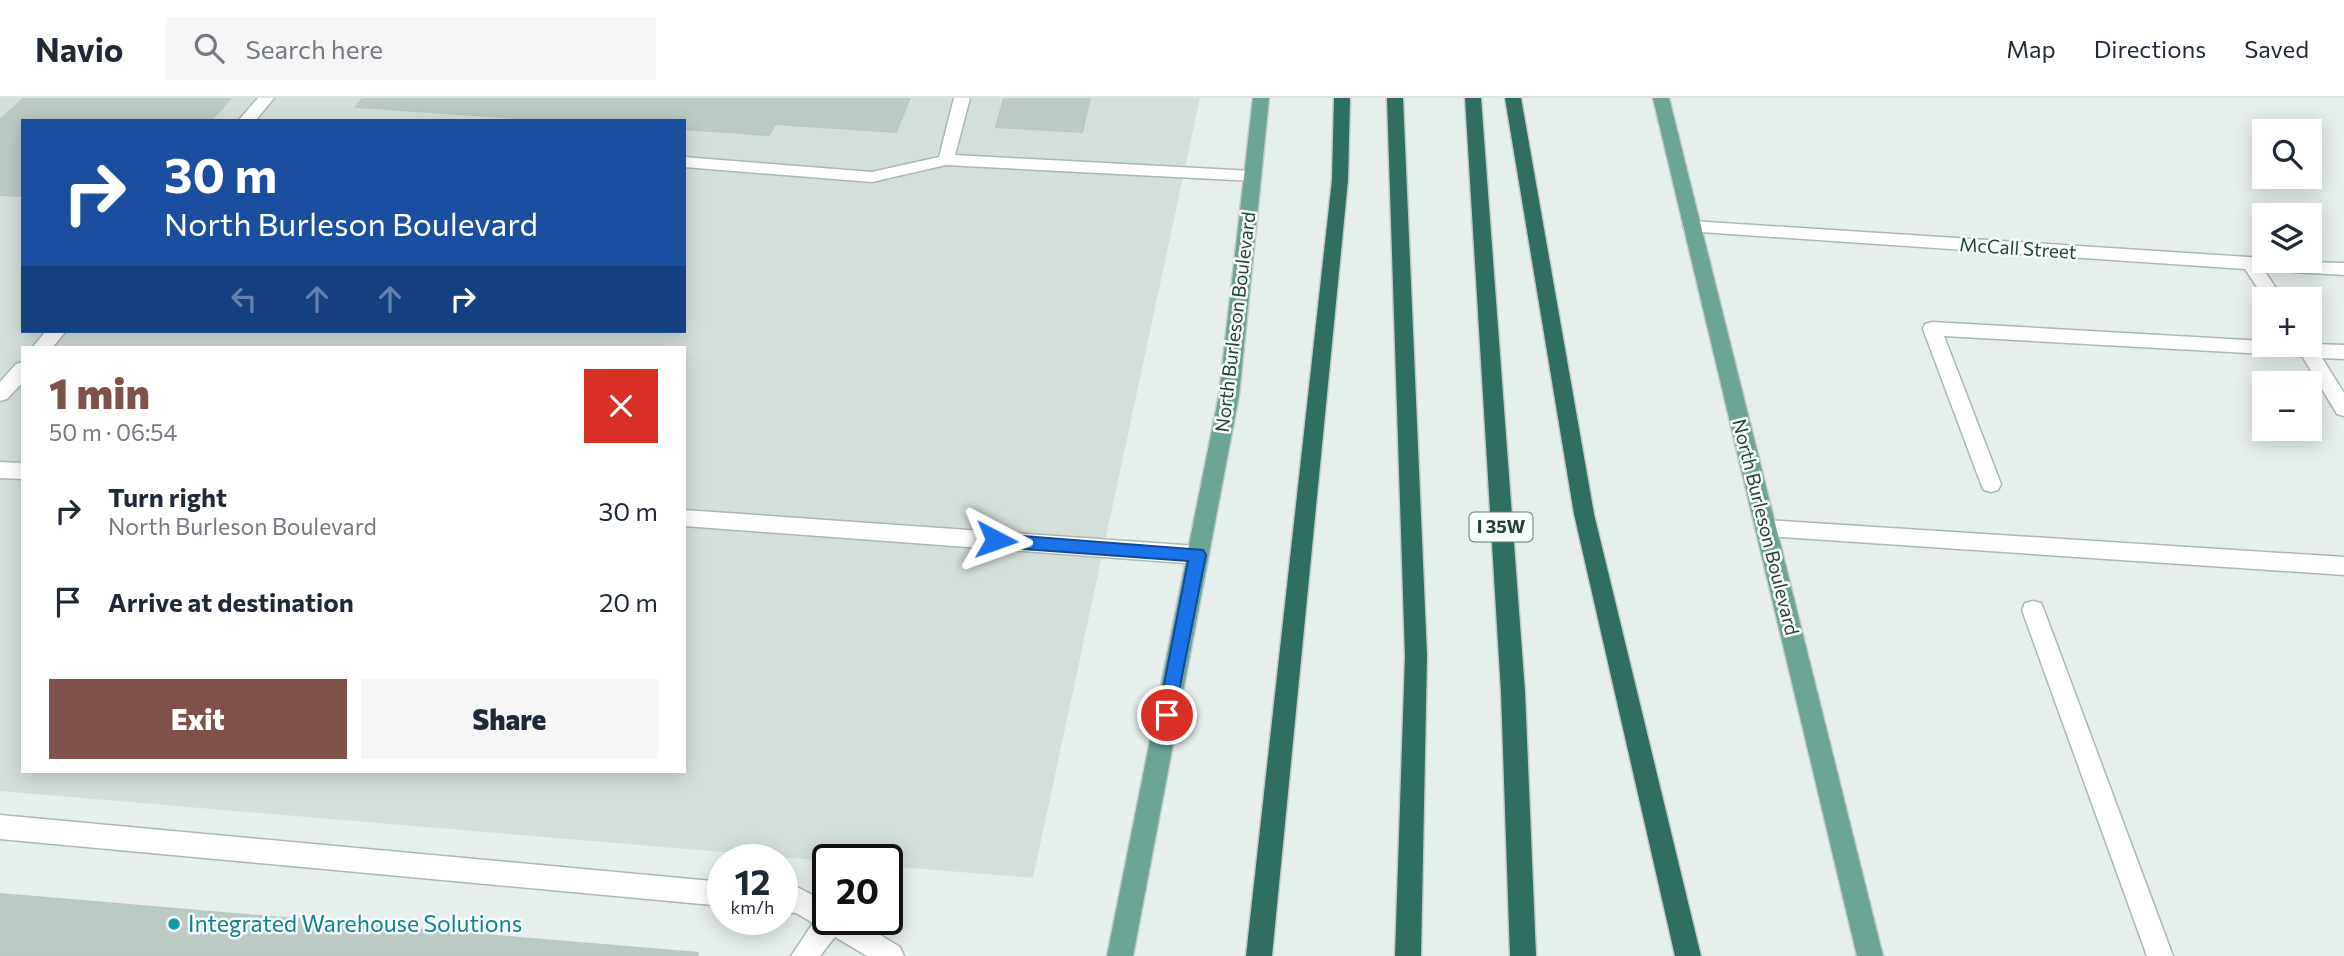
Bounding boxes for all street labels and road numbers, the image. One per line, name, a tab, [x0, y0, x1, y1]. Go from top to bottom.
street label: North Burleson Boulevard	[1210, 210, 1259, 434]
street label: McCall Street	[1959, 232, 2078, 263]
street label: North Burleson Boulevard	[1728, 416, 1804, 637]
road number: I 35W	[1470, 512, 1532, 542]

